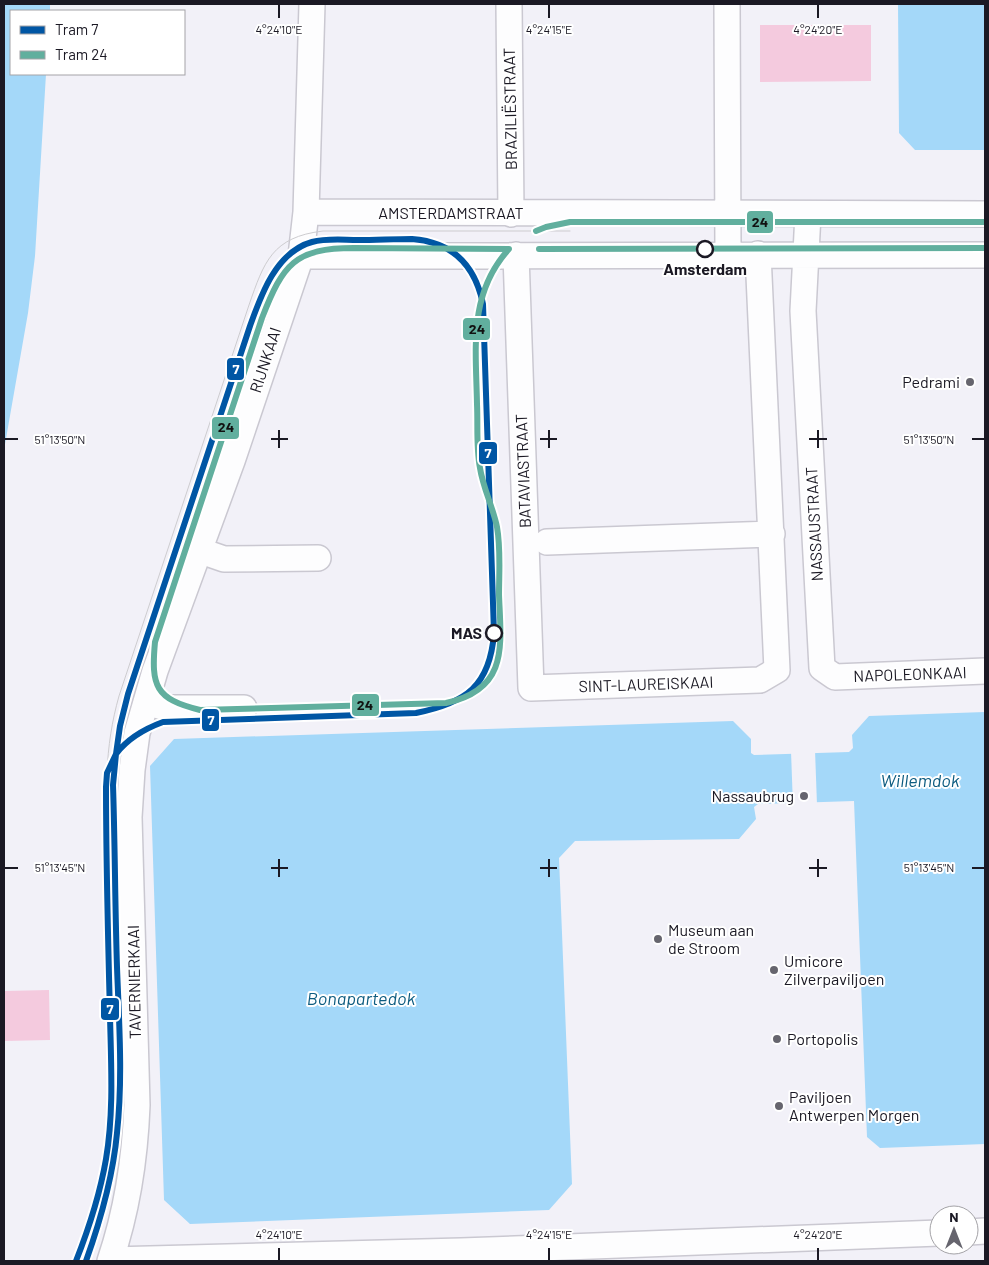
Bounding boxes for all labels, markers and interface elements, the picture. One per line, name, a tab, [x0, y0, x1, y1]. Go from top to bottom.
legend	[10, 10, 185, 75]
text: Tram 7	[55, 20, 98, 38]
text: 4°24'10"E	[255, 22, 303, 36]
text: 4°24'15"E	[526, 22, 572, 36]
text: 4°24'20"E	[793, 22, 843, 36]
text: Tram 24	[55, 45, 108, 63]
street label: BRAZILIËSTRAAT	[499, 48, 520, 170]
street label: AMSTERDAMSTRAAT	[378, 203, 524, 222]
line badge: 24	[746, 210, 774, 234]
text: 24	[752, 213, 768, 230]
marker: Amsterdam	[696, 240, 714, 258]
place label: Amsterdam	[663, 259, 747, 278]
line badge: 24	[462, 317, 491, 341]
text: 24	[469, 320, 485, 337]
street label: RIJNKAAI	[245, 325, 284, 395]
line badge: 7	[226, 357, 245, 381]
text: 7	[233, 360, 240, 377]
place label: Pedrami	[902, 372, 960, 391]
marker: Pedrami	[964, 376, 976, 388]
street label: BATAVIASTRAAT	[511, 414, 534, 528]
line badge: 24	[211, 416, 240, 440]
text: 24	[218, 418, 234, 435]
text: 51°13'50"N	[35, 432, 85, 446]
text: 51°13'50"N	[904, 432, 954, 446]
line badge: 7	[478, 441, 498, 465]
text: 7	[485, 444, 492, 461]
street label: NASSAUSTRAAT	[801, 466, 826, 582]
place label: MAS	[451, 623, 482, 642]
marker: MAS	[485, 624, 503, 642]
street label: NAPOLEONKAAI	[853, 662, 967, 685]
street label: SINT-LAUREISKAAI	[578, 672, 714, 695]
line badge: 24	[351, 693, 380, 717]
text: 24	[357, 696, 373, 713]
line badge: 7	[201, 708, 220, 732]
text: 7	[208, 711, 215, 728]
water label: Willemdok	[880, 769, 960, 791]
place label: Nassaubrug	[711, 786, 794, 805]
marker: Nassaubrug	[798, 790, 810, 802]
text: 51°13'45"N	[35, 860, 85, 874]
text: 51°13'45"N	[904, 860, 954, 874]
place label: Museum aan de Stroom	[668, 920, 754, 957]
street label: TAVERNIERKAAI	[123, 925, 144, 1039]
marker: Museum aan de Stroom	[652, 933, 664, 945]
place label: Umicore Zilverpaviljoen	[784, 951, 884, 988]
marker: Umicore Zilverpaviljoen	[768, 964, 780, 976]
water label: Bonapartedok	[307, 987, 415, 1009]
line badge: 7	[100, 997, 120, 1021]
text: 7	[107, 1000, 114, 1017]
place label: Portopolis	[787, 1029, 858, 1048]
marker: Portopolis	[771, 1033, 783, 1045]
place label: Paviljoen Antwerpen Morgen	[789, 1087, 919, 1124]
marker: Paviljoen Antwerpen Morgen	[773, 1100, 785, 1112]
north arrow	[929, 1205, 979, 1255]
text: N	[949, 1208, 959, 1225]
text: 4°24'10"E	[255, 1227, 303, 1241]
text: 4°24'15"E	[526, 1227, 572, 1241]
text: 4°24'20"E	[793, 1227, 843, 1241]

